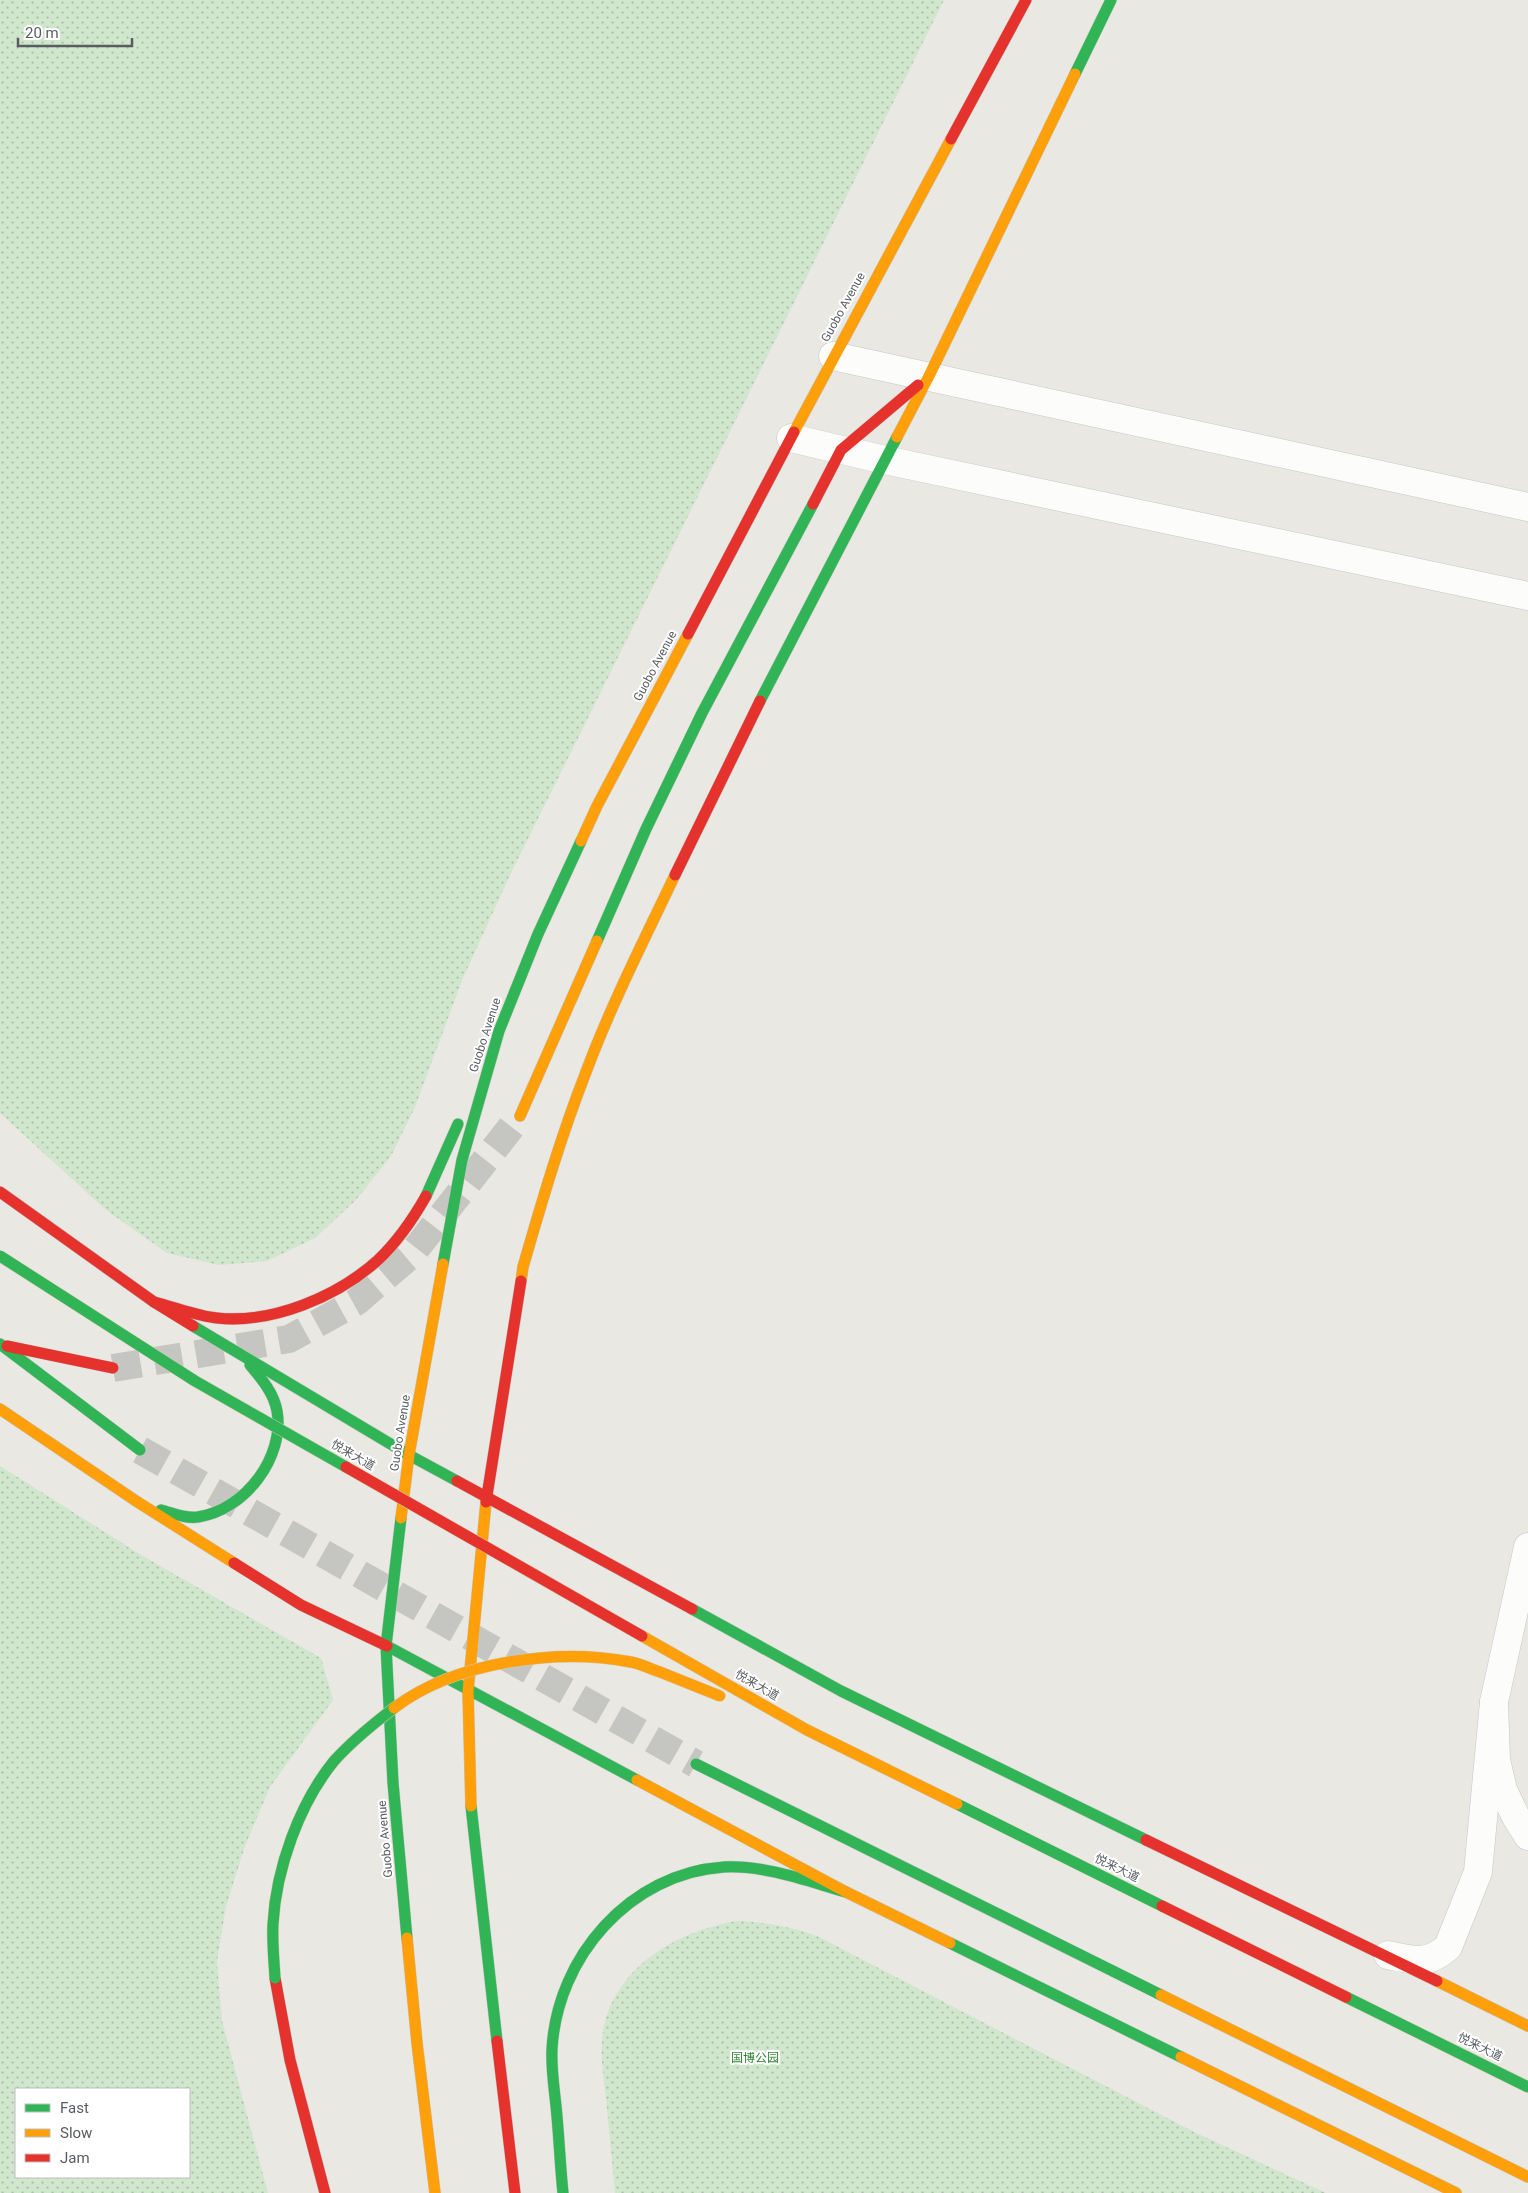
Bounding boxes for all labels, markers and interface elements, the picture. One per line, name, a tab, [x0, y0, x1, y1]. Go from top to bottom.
scale bar	[18, 15, 131, 47]
text: 20 m	[25, 24, 59, 42]
street label: Guobo Avenue	[818, 270, 868, 344]
street label: Guobo Avenue	[631, 629, 679, 703]
street label: Guobo Avenue	[466, 996, 504, 1074]
street label: Guobo Avenue	[387, 1394, 413, 1472]
street label: 悦来大道	[329, 1437, 377, 1473]
street label: 悦来大道	[733, 1667, 781, 1703]
street label: Guobo Avenue	[375, 1800, 395, 1878]
street label: 悦来大道	[1092, 1851, 1142, 1885]
street label: 悦来大道	[1455, 2030, 1505, 2064]
park label: 国博公园	[731, 2051, 779, 2065]
legend	[15, 2088, 190, 2178]
text: Fast	[60, 2099, 89, 2117]
text: Slow	[60, 2124, 92, 2142]
text: Jam	[60, 2149, 90, 2167]

